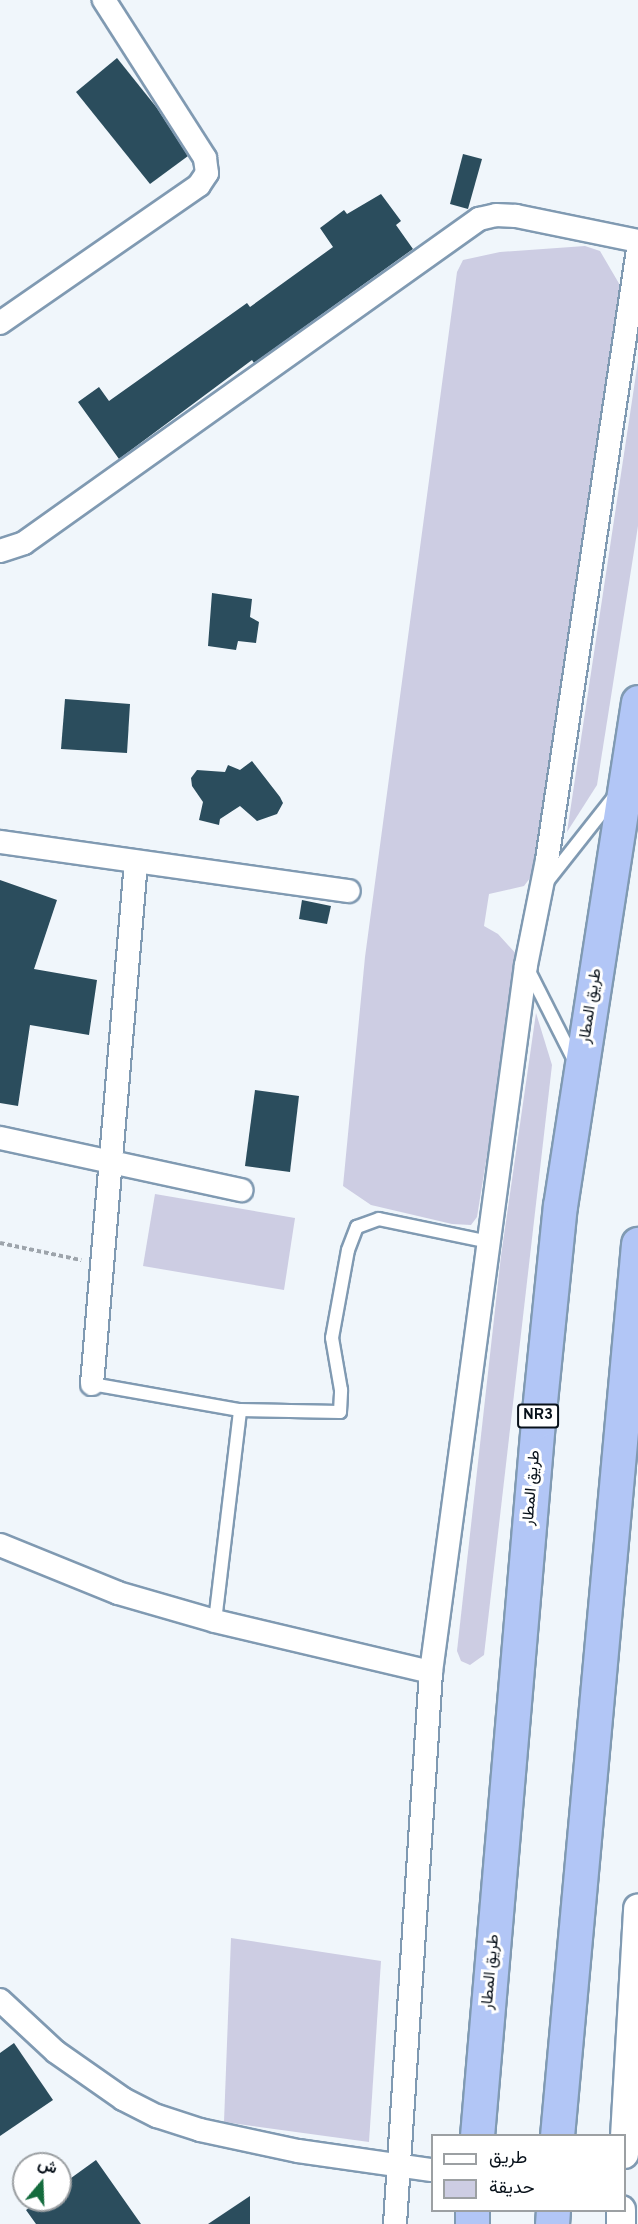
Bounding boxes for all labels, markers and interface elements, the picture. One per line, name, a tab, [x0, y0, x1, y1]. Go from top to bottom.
street label: طريق المطار	[576, 967, 606, 1045]
road number: NR3	[517, 1404, 559, 1428]
street label: طريق المطار	[519, 1449, 545, 1527]
street label: طريق المطار	[478, 1933, 504, 2011]
legend	[431, 2134, 626, 2212]
text: طريق	[489, 2147, 527, 2170]
north arrow	[12, 2152, 72, 2212]
text: ش	[35, 2154, 60, 2179]
text: حديقة	[489, 2177, 535, 2200]

